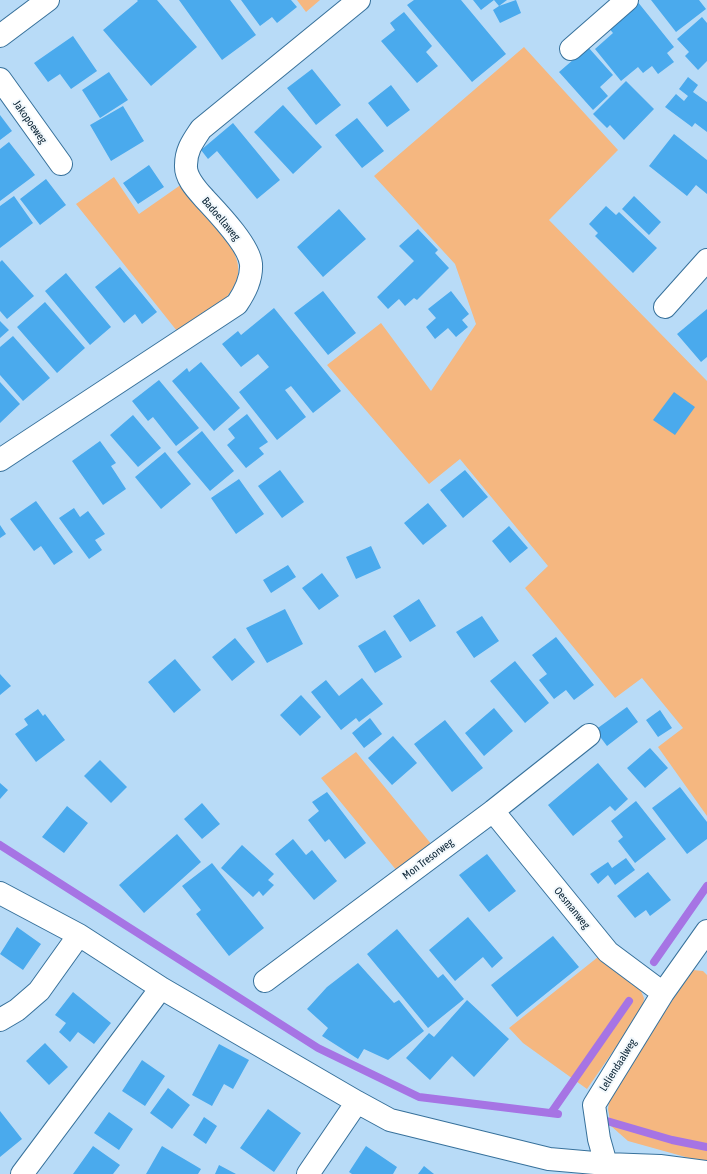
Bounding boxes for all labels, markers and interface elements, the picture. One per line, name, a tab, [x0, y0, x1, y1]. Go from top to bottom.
street label: Jakopoeweg	[10, 98, 50, 146]
street label: Badoellaweg	[199, 195, 243, 243]
street label: Mon Tresorweg	[400, 836, 456, 882]
street label: Oesmanweg	[551, 884, 593, 932]
street label: Leliendaalweg	[597, 1036, 639, 1094]

